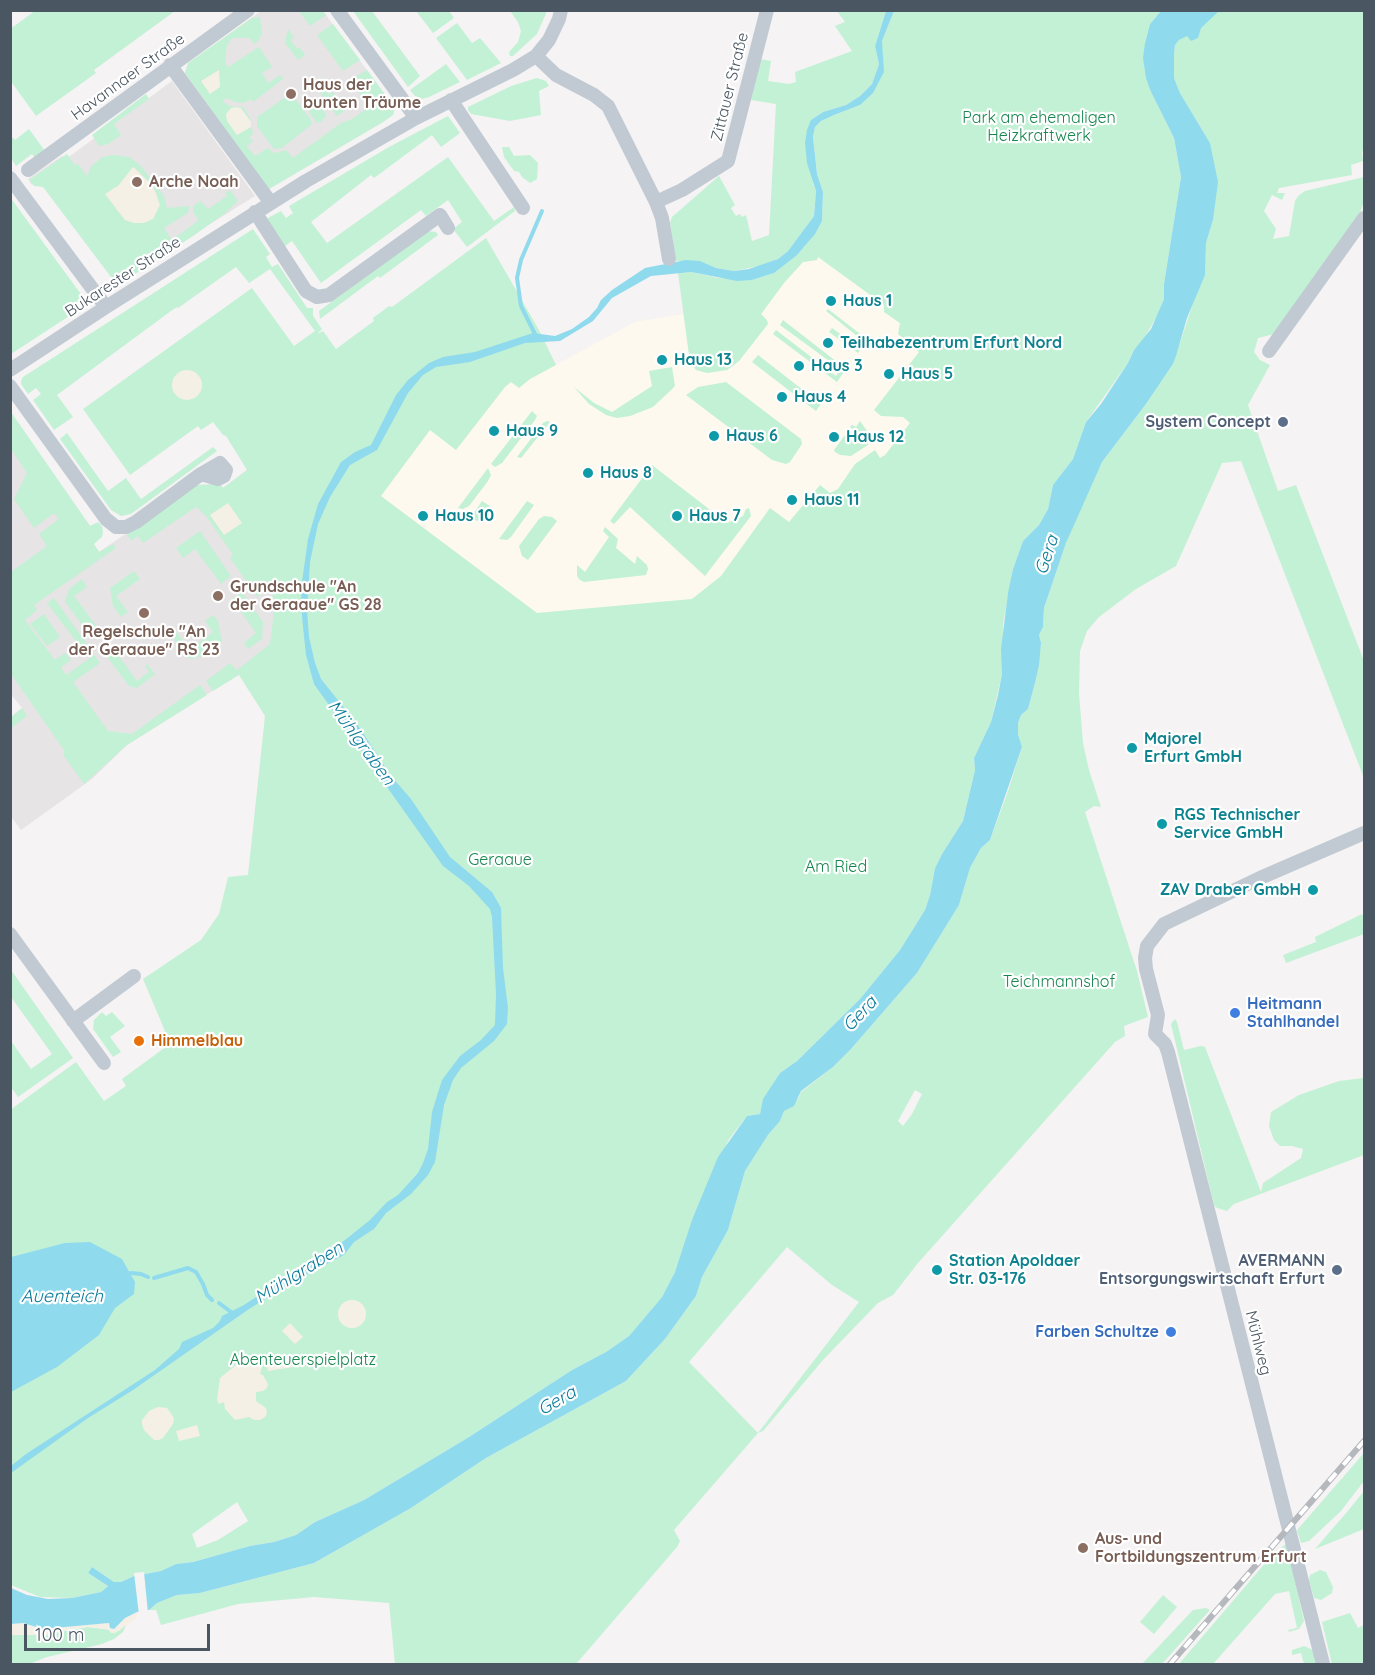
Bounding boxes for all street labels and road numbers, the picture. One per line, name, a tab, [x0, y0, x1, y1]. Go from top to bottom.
street label: Havannaer Straße	[67, 29, 189, 125]
street label: Zittauer Straße	[707, 31, 753, 143]
street label: Bukarester Straße	[62, 233, 184, 321]
street label: Mühlweg	[1241, 1309, 1275, 1377]

